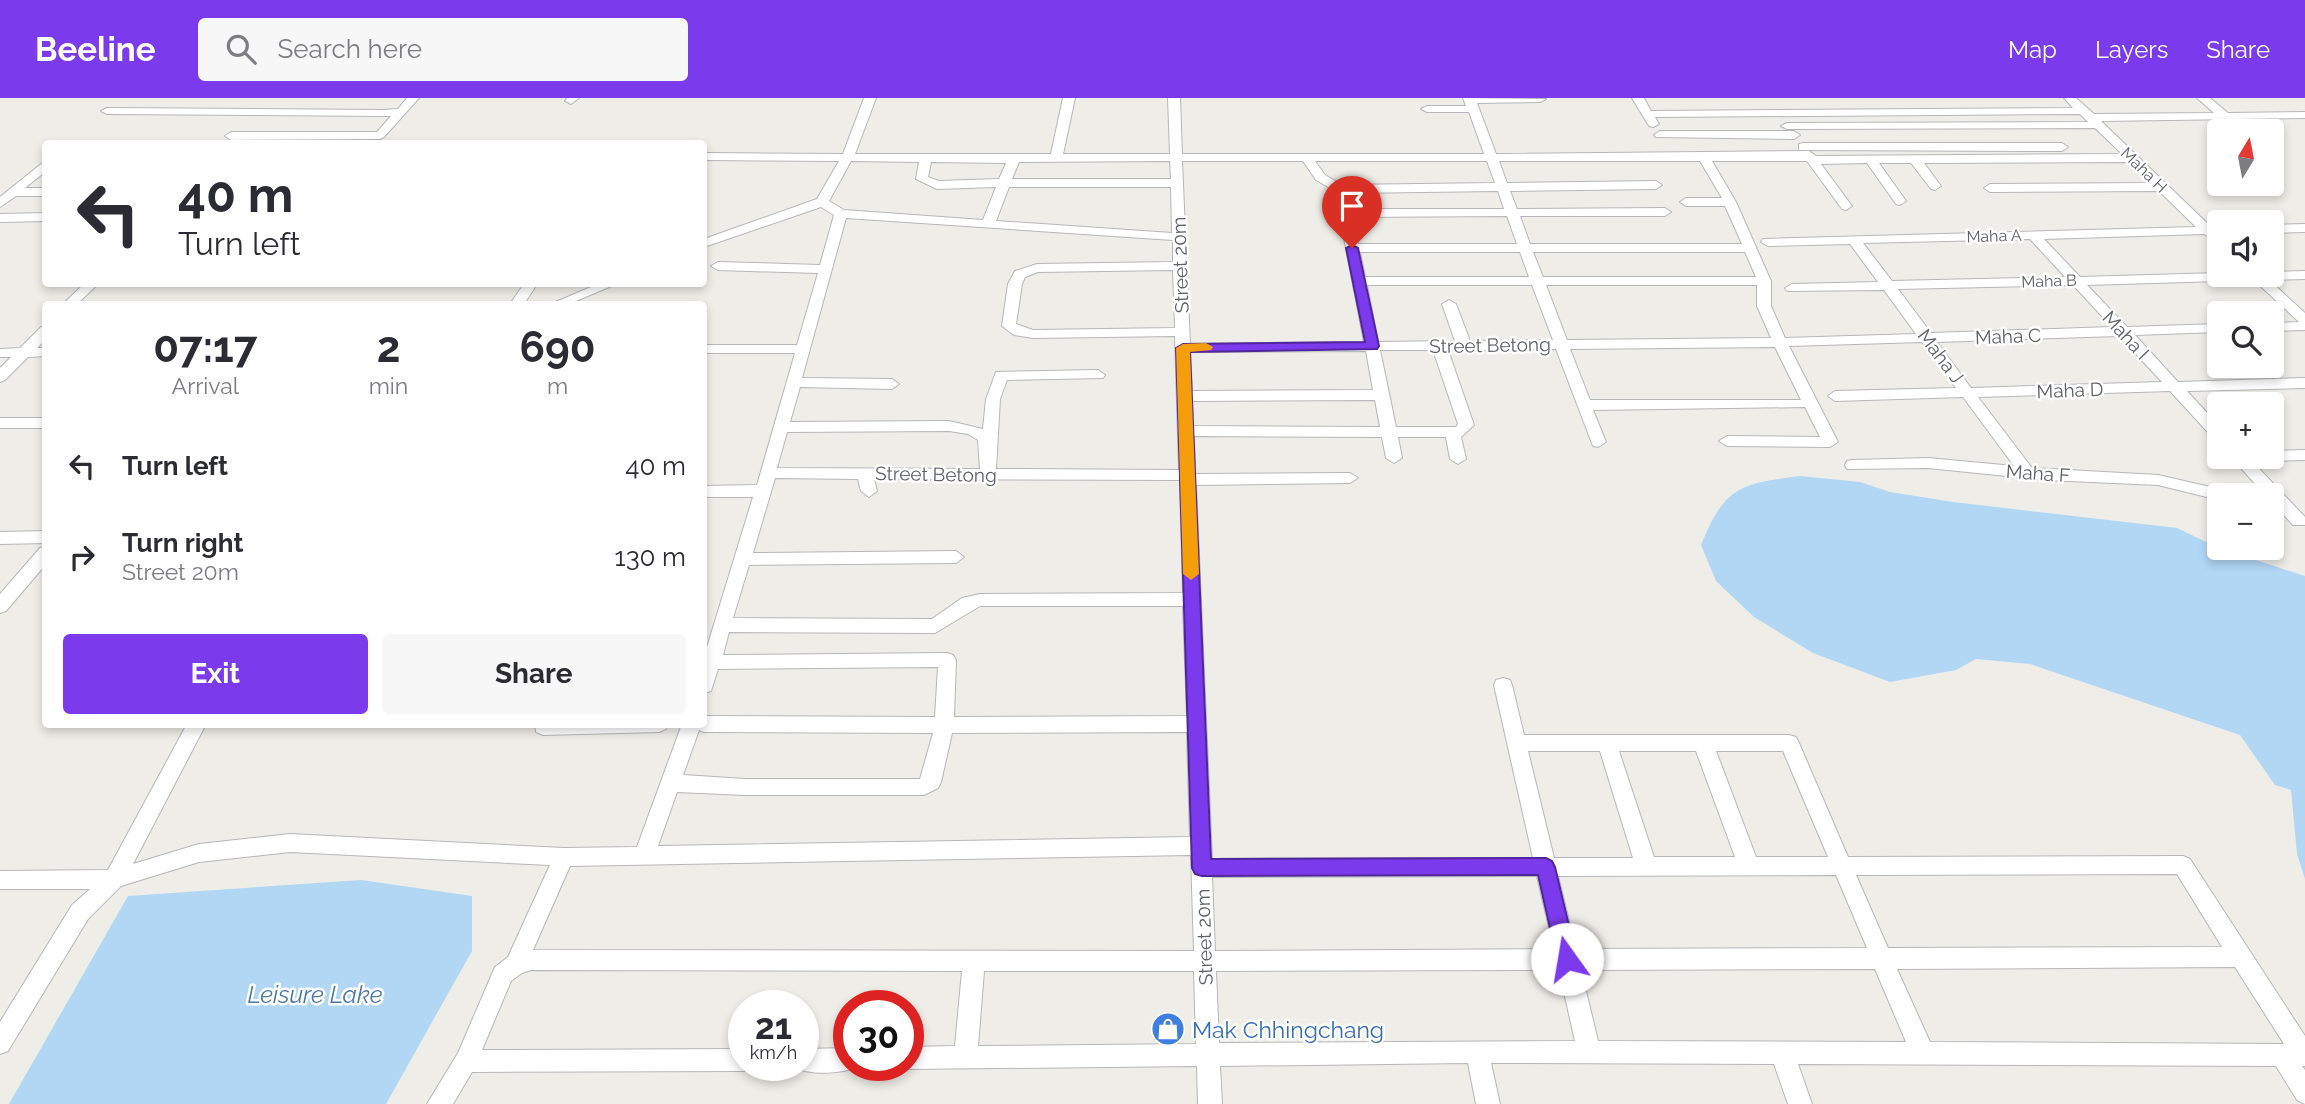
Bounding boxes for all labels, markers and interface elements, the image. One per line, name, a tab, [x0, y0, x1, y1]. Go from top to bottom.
search box	[198, 18, 688, 81]
text: Beeline	[35, 30, 156, 69]
icon: search	[222, 30, 260, 68]
text: Search here	[278, 34, 422, 64]
text: Map	[2008, 35, 2057, 64]
text: Layers	[2095, 35, 2168, 64]
text: Share	[2206, 35, 2270, 64]
north arrow	[2207, 119, 2284, 196]
map controls	[2207, 119, 2284, 560]
street label: Maha H	[2117, 144, 2171, 196]
text: 40 m	[178, 166, 293, 223]
icon: left	[63, 168, 154, 259]
pin	[1322, 176, 1382, 248]
icon: arrive	[1333, 187, 1371, 225]
button: sound	[2207, 210, 2284, 287]
street label: Street 20m	[1167, 216, 1193, 314]
text: Turn left	[178, 225, 300, 262]
street label: Maha A	[1966, 226, 2022, 246]
street label: Maha B	[2021, 271, 2077, 291]
button: search	[2207, 301, 2284, 378]
street label: Maha I	[2098, 306, 2154, 364]
text: 07:17	[153, 323, 257, 372]
text: 2	[377, 323, 400, 372]
text: 690	[520, 323, 596, 372]
street label: Maha C	[1975, 324, 2041, 348]
street label: Maha J	[1914, 325, 1968, 387]
street label: Street Betong	[1429, 333, 1551, 357]
text: Arrival	[172, 372, 239, 399]
text: min	[369, 372, 408, 399]
text: m	[547, 372, 568, 399]
street label: Maha D	[2036, 378, 2104, 402]
button: +	[2207, 392, 2284, 469]
icon: left	[63, 447, 101, 485]
text: Turn left	[122, 451, 228, 481]
text: 40 m	[625, 451, 686, 481]
street label: Maha F	[2005, 460, 2071, 486]
street label: Street Betong	[875, 462, 997, 486]
button: −	[2207, 483, 2284, 560]
text: Turn right	[122, 528, 243, 558]
icon: right	[63, 538, 101, 576]
text: 130 m	[615, 542, 686, 572]
text: Street 20m	[122, 558, 239, 585]
button: Exit	[63, 634, 368, 714]
button: Share	[382, 634, 686, 714]
street label: Street 20m	[1191, 888, 1217, 986]
position arrow	[1530, 922, 1604, 996]
water label: Leisure Lake	[247, 980, 383, 1009]
speed limit sign: 30	[833, 990, 924, 1081]
text: 21	[755, 1006, 792, 1047]
shop icon: Mak Chhingchang	[1149, 1010, 1187, 1048]
place label: Mak Chhingchang	[1192, 1016, 1384, 1043]
text: km/h	[750, 1042, 797, 1063]

